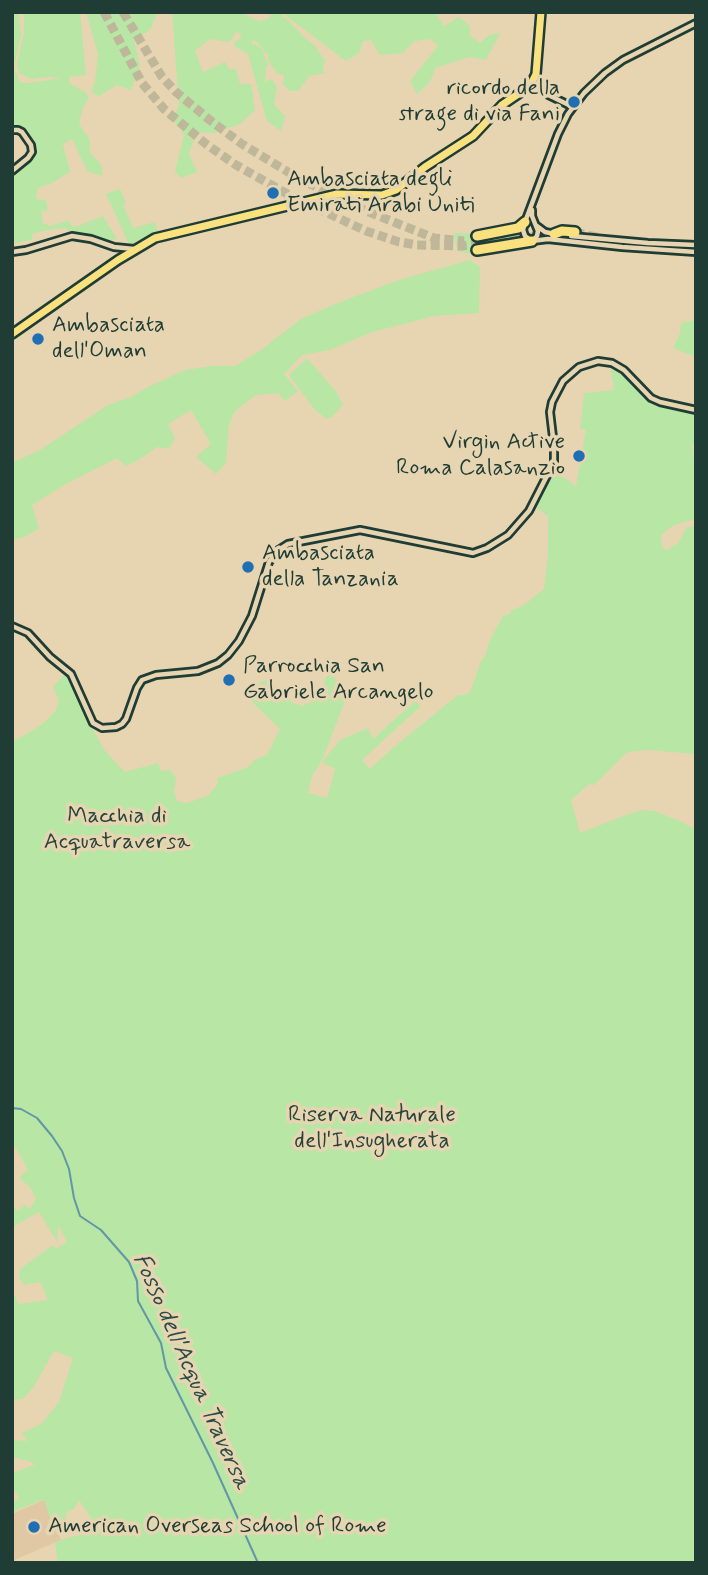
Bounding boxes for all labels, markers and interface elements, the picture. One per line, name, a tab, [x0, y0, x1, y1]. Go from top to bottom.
place label: ricordo della strage di via Fani	[399, 75, 560, 129]
marker: ricordo della strage di via Fani	[566, 94, 582, 110]
place label: Ambasciata degli Emirati Arabi Uniti	[287, 166, 475, 220]
marker: Ambasciata degli Emirati Arabi Uniti	[265, 185, 281, 201]
place label: Ambasciata dell'Oman	[52, 312, 165, 366]
marker: Ambasciata dell'Oman	[30, 331, 46, 347]
place label: Virgin Active Roma Calasanzio	[396, 429, 565, 483]
marker: Virgin Active Roma Calasanzio	[571, 448, 587, 464]
place label: Ambasciata della Tanzania	[262, 540, 399, 594]
marker: Ambasciata della Tanzania	[240, 559, 256, 575]
place label: Parrocchia San Gabriele Arcangelo	[243, 653, 434, 707]
marker: Parrocchia San Gabriele Arcangelo	[221, 672, 237, 688]
park label: Macchia di Acquatraversa	[44, 803, 190, 857]
park label: Riserva Naturale dell'Insugherata	[288, 1102, 456, 1156]
water label: Fosso dell'Acqua Traversa	[125, 1250, 255, 1494]
place label: American Overseas School of Rome	[48, 1513, 387, 1541]
marker: American Overseas School of Rome	[26, 1519, 42, 1535]

